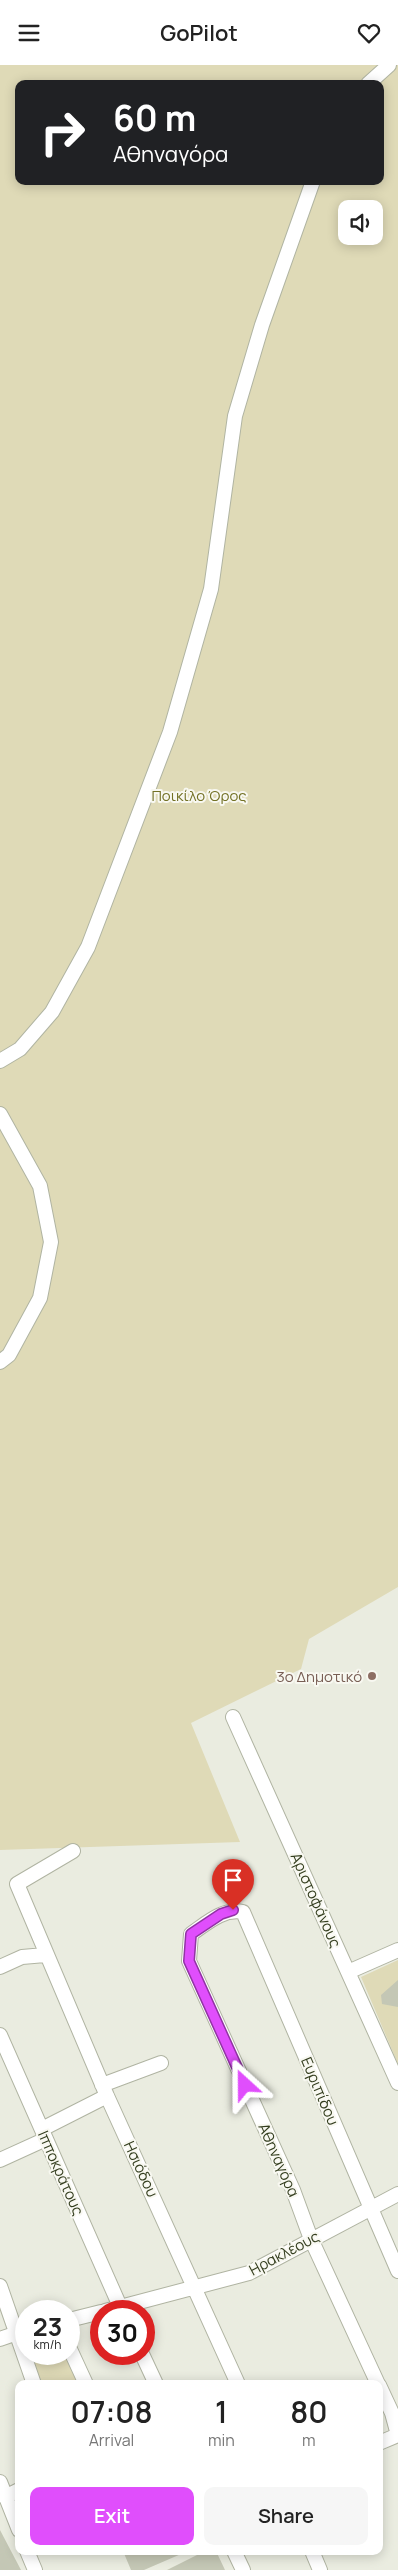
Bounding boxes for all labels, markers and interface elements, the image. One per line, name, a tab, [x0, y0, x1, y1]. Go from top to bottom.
text: GoPilot	[160, 18, 238, 48]
icon: menu	[15, 19, 43, 47]
icon: heart	[355, 19, 383, 47]
text: 60 m	[113, 94, 196, 142]
icon: right	[30, 100, 95, 165]
text: Αθηναγόρα	[113, 139, 228, 169]
map controls	[338, 200, 383, 245]
button: sound	[338, 200, 383, 245]
park label: Ποικίλο Όρος	[151, 785, 247, 806]
place label: 3ο Δημοτικό	[276, 1666, 362, 1687]
marker: 3ο Δημοτικό	[366, 1670, 378, 1682]
street label: Αριστοφάνους	[286, 1849, 346, 1951]
pin	[212, 1859, 254, 1910]
icon: arrive	[219, 1866, 247, 1894]
street label: Ευριπίδου	[296, 2054, 344, 2128]
position arrow	[218, 2058, 270, 2110]
street label: Αθηναγόρα	[253, 2120, 305, 2200]
street label: Ιπποκράτους	[33, 2127, 89, 2219]
street label: Ησιόδου	[119, 2138, 163, 2200]
street label: Ηρακλέους	[245, 2226, 323, 2280]
speed limit sign: 30	[90, 2300, 155, 2365]
text: 23	[33, 2309, 62, 2344]
text: km/h	[34, 2336, 61, 2353]
text: 07:08	[70, 2391, 153, 2432]
text: 1	[215, 2391, 228, 2432]
text: 80	[290, 2391, 328, 2432]
text: Arrival	[89, 2429, 134, 2451]
text: min	[208, 2429, 235, 2451]
text: m	[302, 2429, 316, 2451]
button: Exit	[30, 2487, 194, 2545]
button: Share	[204, 2487, 368, 2545]

